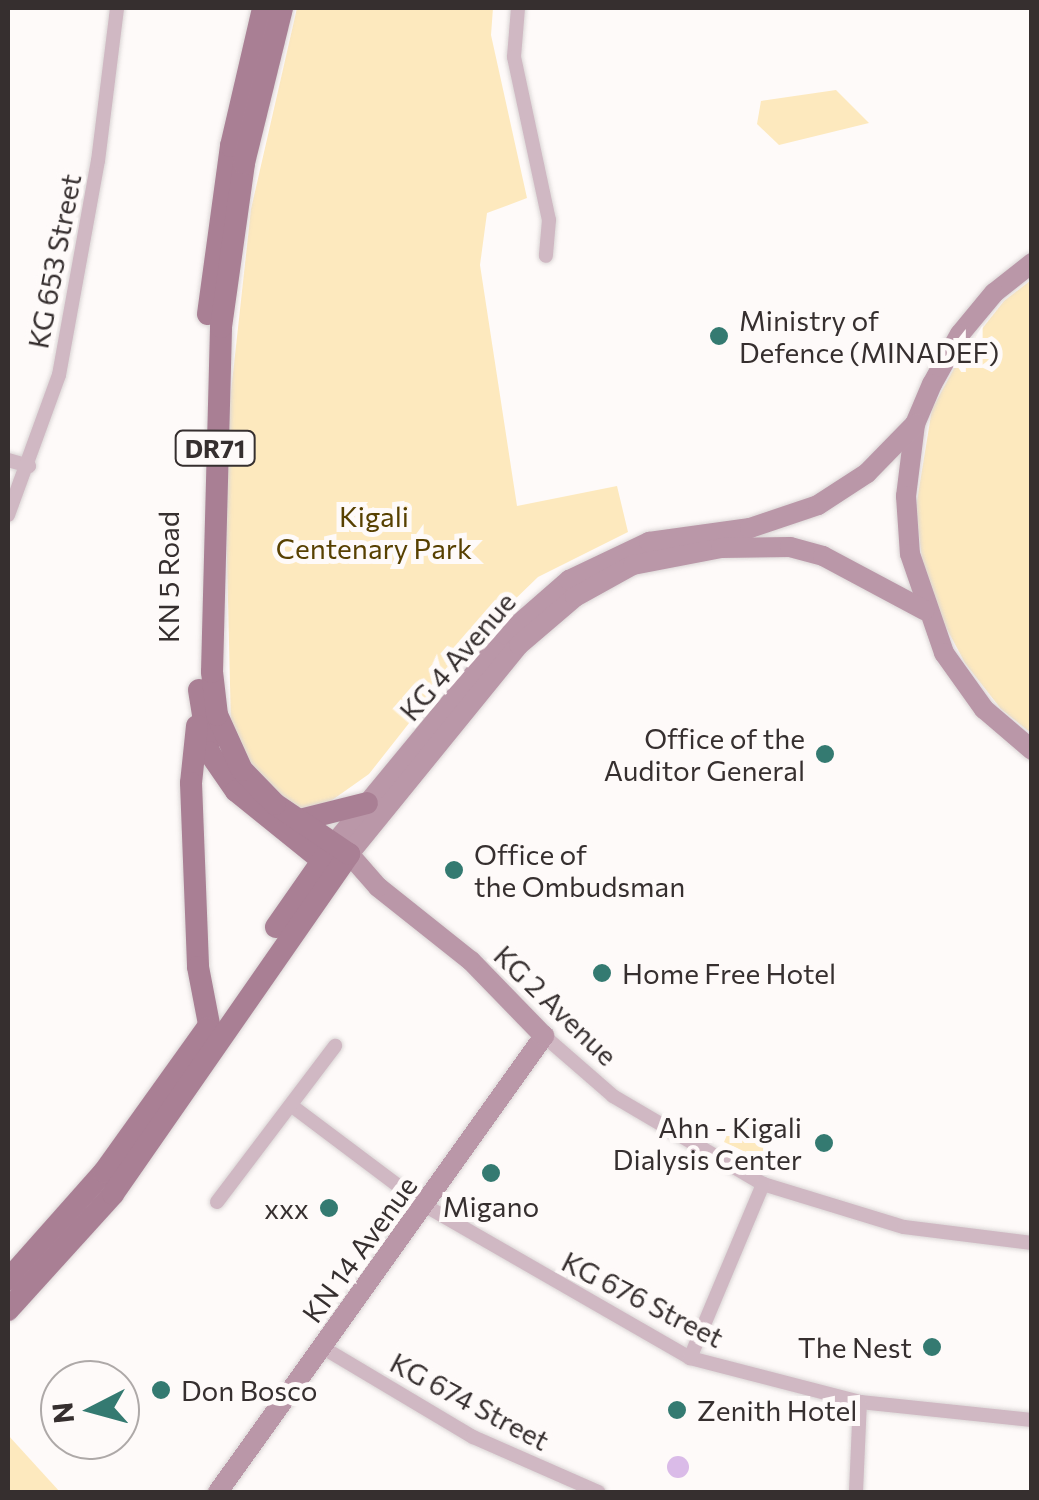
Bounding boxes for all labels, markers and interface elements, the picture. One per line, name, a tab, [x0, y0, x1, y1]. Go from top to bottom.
street label: KG 653 Street	[21, 171, 87, 351]
place label: Ministry of Defence (MINADEF)	[739, 303, 999, 369]
marker: Ministry of Defence (MINADEF)	[708, 325, 730, 347]
road number: DR71	[172, 428, 258, 468]
park label: Kigali Centenary Park	[276, 499, 472, 565]
street label: KN 5 Road	[151, 511, 185, 643]
street label: KG 4 Avenue	[392, 585, 522, 727]
place label: Office of the Auditor General	[604, 721, 805, 787]
marker: Office of the Auditor General	[814, 743, 836, 765]
place label: Office of the Ombudsman	[474, 837, 685, 903]
marker: Office of the Ombudsman	[443, 859, 465, 881]
street label: KG 2 Avenue	[488, 938, 624, 1072]
place label: Home Free Hotel	[622, 956, 836, 990]
marker: Home Free Hotel	[591, 962, 613, 984]
place label: Ahn - Kigali Dialysis Center	[613, 1110, 802, 1176]
marker: Ahn - Kigali Dialysis Center	[811, 1130, 837, 1156]
marker: Migano	[480, 1162, 502, 1184]
street label: KN 14 Avenue	[295, 1169, 423, 1329]
place label: Migano	[443, 1189, 539, 1223]
place label: xxx	[264, 1191, 309, 1225]
marker: xxx	[318, 1197, 340, 1219]
street label: KG 676 Street	[557, 1244, 729, 1354]
place label: The Nest	[798, 1330, 912, 1364]
marker: The Nest	[921, 1336, 943, 1358]
street label: KG 674 Street	[385, 1345, 555, 1457]
north arrow	[40, 1360, 140, 1460]
place label: Don Bosco	[181, 1373, 318, 1407]
marker: Don Bosco	[150, 1379, 172, 1401]
place label: Zenith Hotel	[697, 1393, 857, 1427]
marker: Zenith Hotel	[666, 1399, 688, 1421]
text: N	[44, 1401, 80, 1425]

